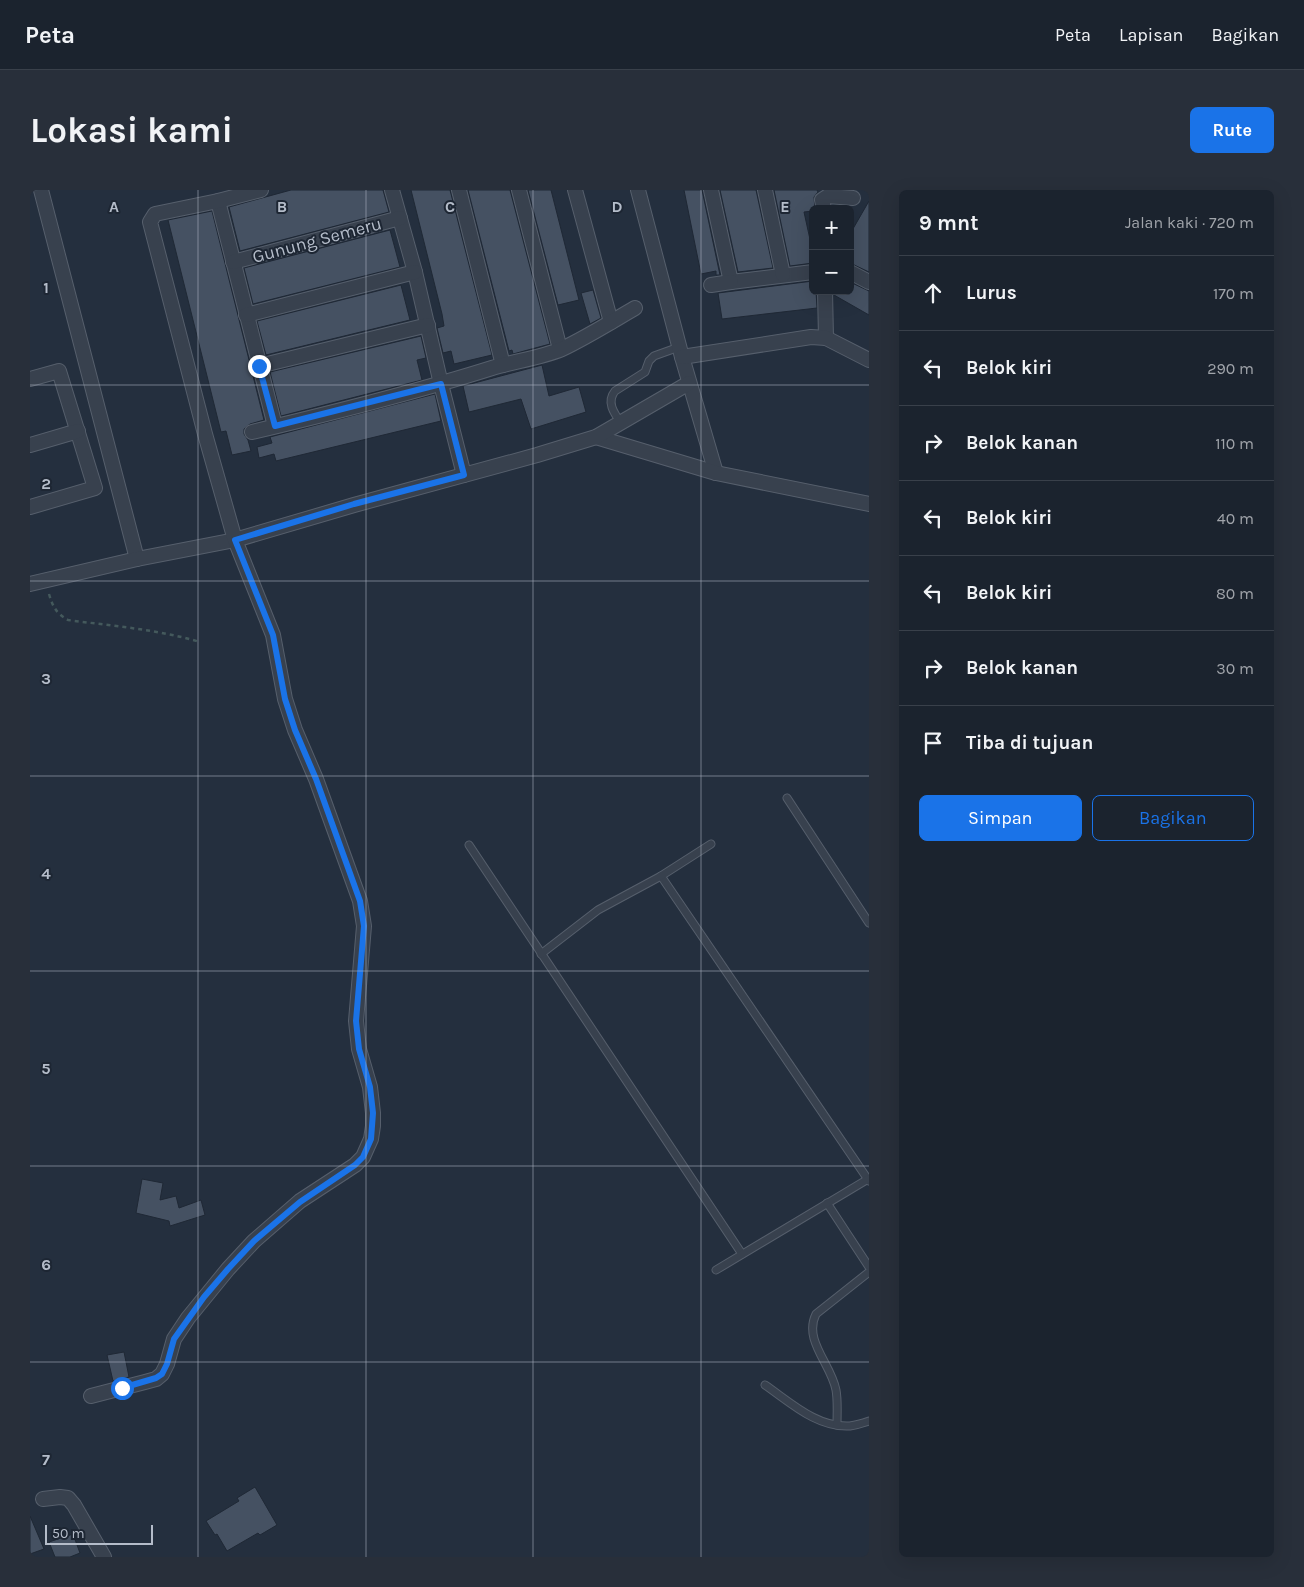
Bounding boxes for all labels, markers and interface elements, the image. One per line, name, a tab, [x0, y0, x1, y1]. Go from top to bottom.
text: Peta	[25, 21, 75, 49]
text: Peta	[1055, 24, 1091, 46]
text: Lapisan	[1119, 24, 1183, 46]
text: Bagikan	[1211, 24, 1279, 46]
button: Rute	[1190, 107, 1274, 153]
text: Lokasi kami	[30, 110, 233, 151]
text: A	[109, 197, 119, 216]
text: B	[277, 197, 287, 216]
text: C	[445, 197, 455, 216]
text: D	[612, 197, 623, 216]
text: E	[780, 197, 790, 216]
map controls	[809, 205, 854, 295]
button: +	[809, 205, 854, 250]
text: 9 mnt	[919, 211, 978, 235]
street label: Gunung Semeru	[250, 212, 384, 268]
text: Jalan kaki · 720 m	[1125, 213, 1254, 232]
button: −	[809, 250, 854, 295]
text: 1	[43, 278, 49, 297]
icon: ahead	[919, 279, 947, 307]
text: Lurus	[966, 282, 1017, 304]
text: 170 m	[1213, 284, 1254, 303]
icon: left	[919, 354, 947, 382]
route end	[248, 355, 271, 378]
text: Belok kiri	[966, 357, 1052, 379]
text: 290 m	[1207, 359, 1254, 378]
icon: right	[919, 429, 947, 457]
text: Belok kanan	[966, 432, 1078, 454]
text: 110 m	[1215, 434, 1254, 453]
text: 2	[41, 474, 51, 493]
icon: left	[919, 504, 947, 532]
text: Belok kiri	[966, 507, 1052, 529]
text: 40 m	[1217, 509, 1254, 528]
icon: left	[919, 579, 947, 607]
text: Belok kiri	[966, 582, 1052, 604]
text: 80 m	[1216, 584, 1254, 603]
icon: right	[919, 654, 947, 682]
text: Belok kanan	[966, 657, 1078, 679]
text: 30 m	[1216, 659, 1254, 678]
text: 3	[41, 669, 51, 688]
icon: arrive	[919, 729, 947, 757]
text: Tiba di tujuan	[966, 732, 1093, 754]
button: Simpan	[919, 795, 1082, 841]
button: Bagikan	[1092, 795, 1254, 841]
text: 4	[41, 864, 51, 883]
text: 5	[41, 1059, 51, 1078]
text: 6	[41, 1255, 51, 1274]
route start	[111, 1377, 134, 1400]
text: 7	[42, 1450, 50, 1469]
scale bar	[45, 1522, 152, 1545]
text: 50 m	[52, 1525, 85, 1542]

